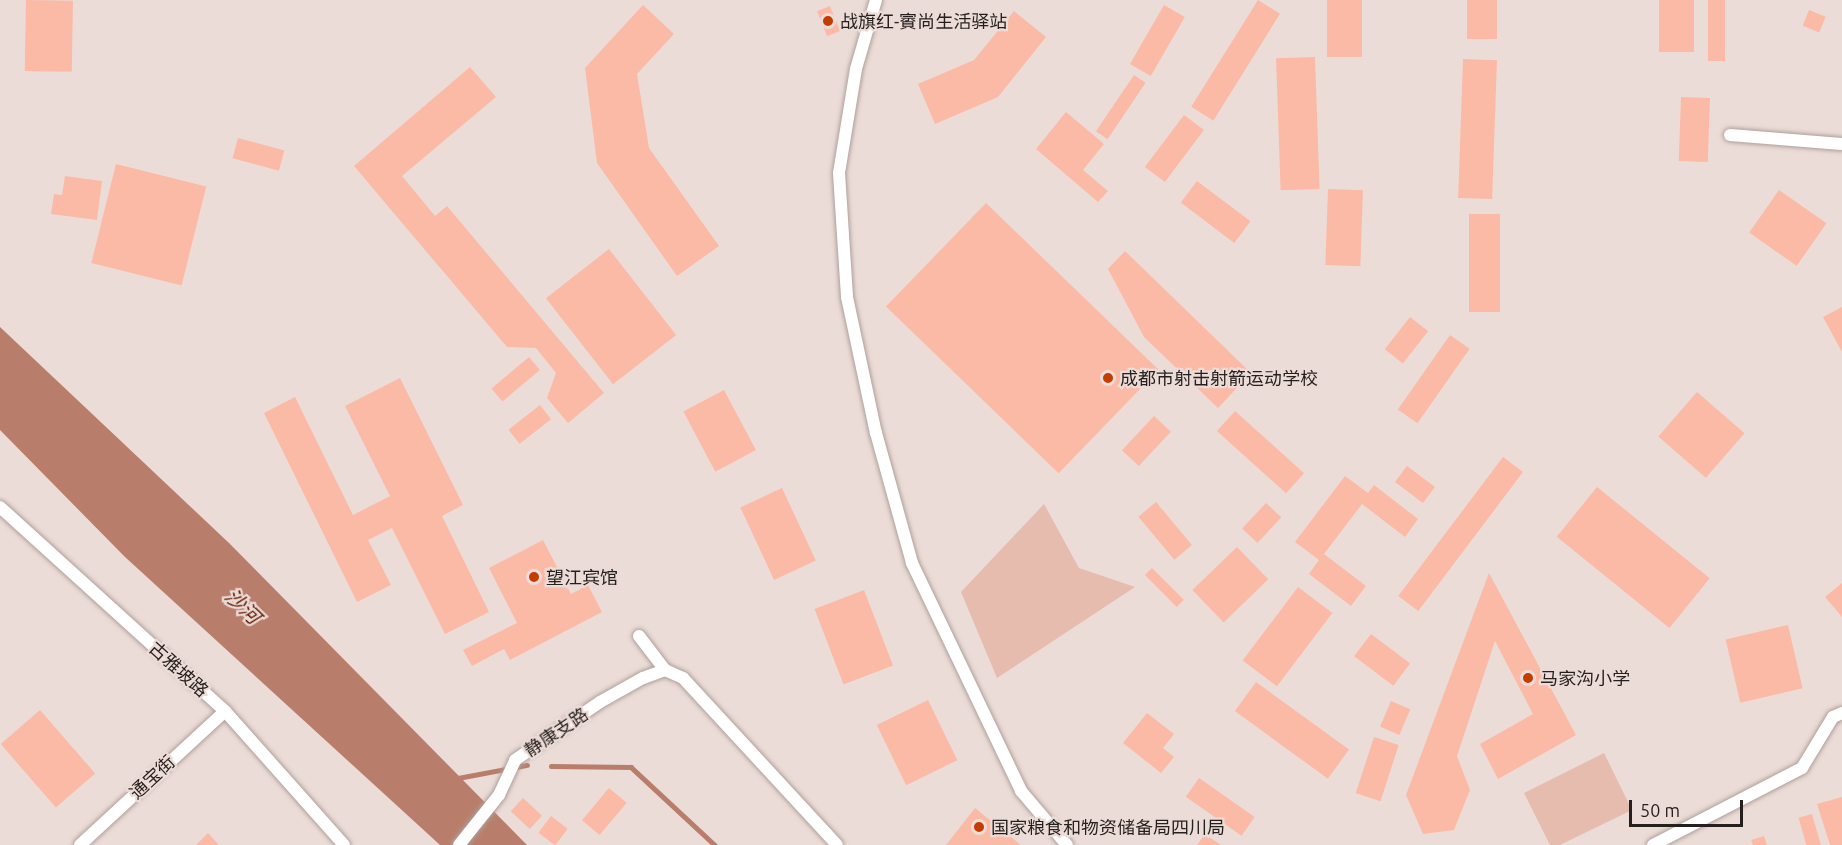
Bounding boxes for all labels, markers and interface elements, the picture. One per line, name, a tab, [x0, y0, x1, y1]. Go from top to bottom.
place label: 战旗红-賨尚生活驿站	[840, 10, 1007, 32]
marker: 战旗红-賨尚生活驿站	[821, 14, 835, 28]
place label: 成都市射击射箭运动学校	[1120, 367, 1318, 389]
marker: 成都市射击射箭运动学校	[1101, 371, 1115, 385]
place label: 望江宾馆	[546, 566, 618, 588]
marker: 望江宾馆	[527, 570, 541, 584]
water label: 沙河	[220, 583, 266, 629]
street label: 古雅坡路	[145, 637, 213, 701]
place label: 马家沟小学	[1540, 667, 1630, 689]
marker: 马家沟小学	[1521, 671, 1535, 685]
street label: 静康支路	[520, 703, 592, 761]
street label: 通宝街	[125, 751, 179, 803]
scale bar	[1632, 788, 1746, 826]
text: 50 m	[1640, 800, 1680, 820]
place label: 国家粮食和物资储备局四川局	[991, 816, 1225, 838]
marker: 国家粮食和物资储备局四川局	[972, 820, 986, 834]

